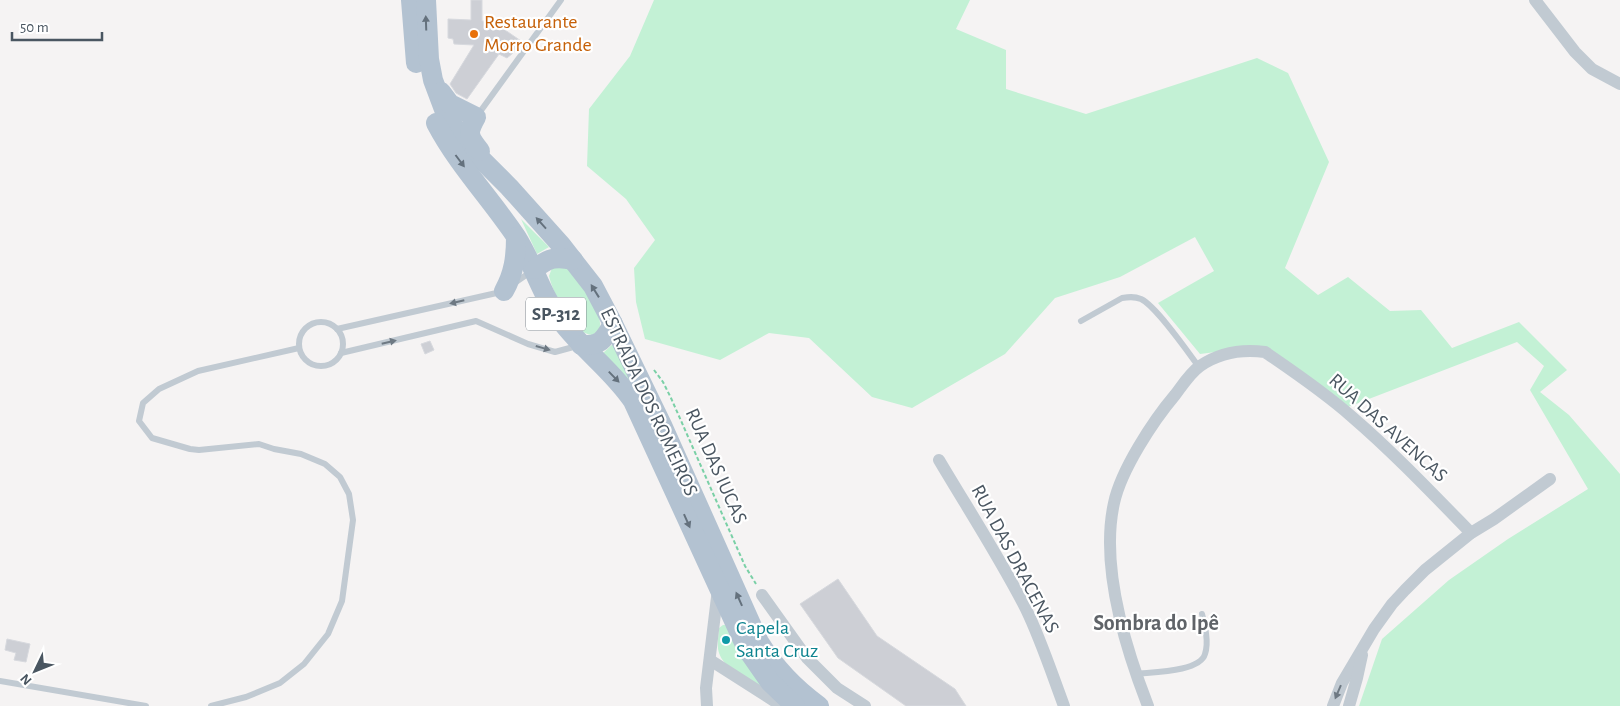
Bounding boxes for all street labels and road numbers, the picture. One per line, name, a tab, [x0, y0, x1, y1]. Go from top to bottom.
road number: SP-312	[526, 298, 586, 330]
street label: ESTRADA DOS ROMEIROS	[597, 305, 701, 499]
street label: RUA DAS AVENCAS	[1325, 370, 1451, 486]
street label: RUA DAS IUCAS	[682, 405, 750, 527]
street label: RUA DAS DRACENAS	[968, 482, 1062, 636]

